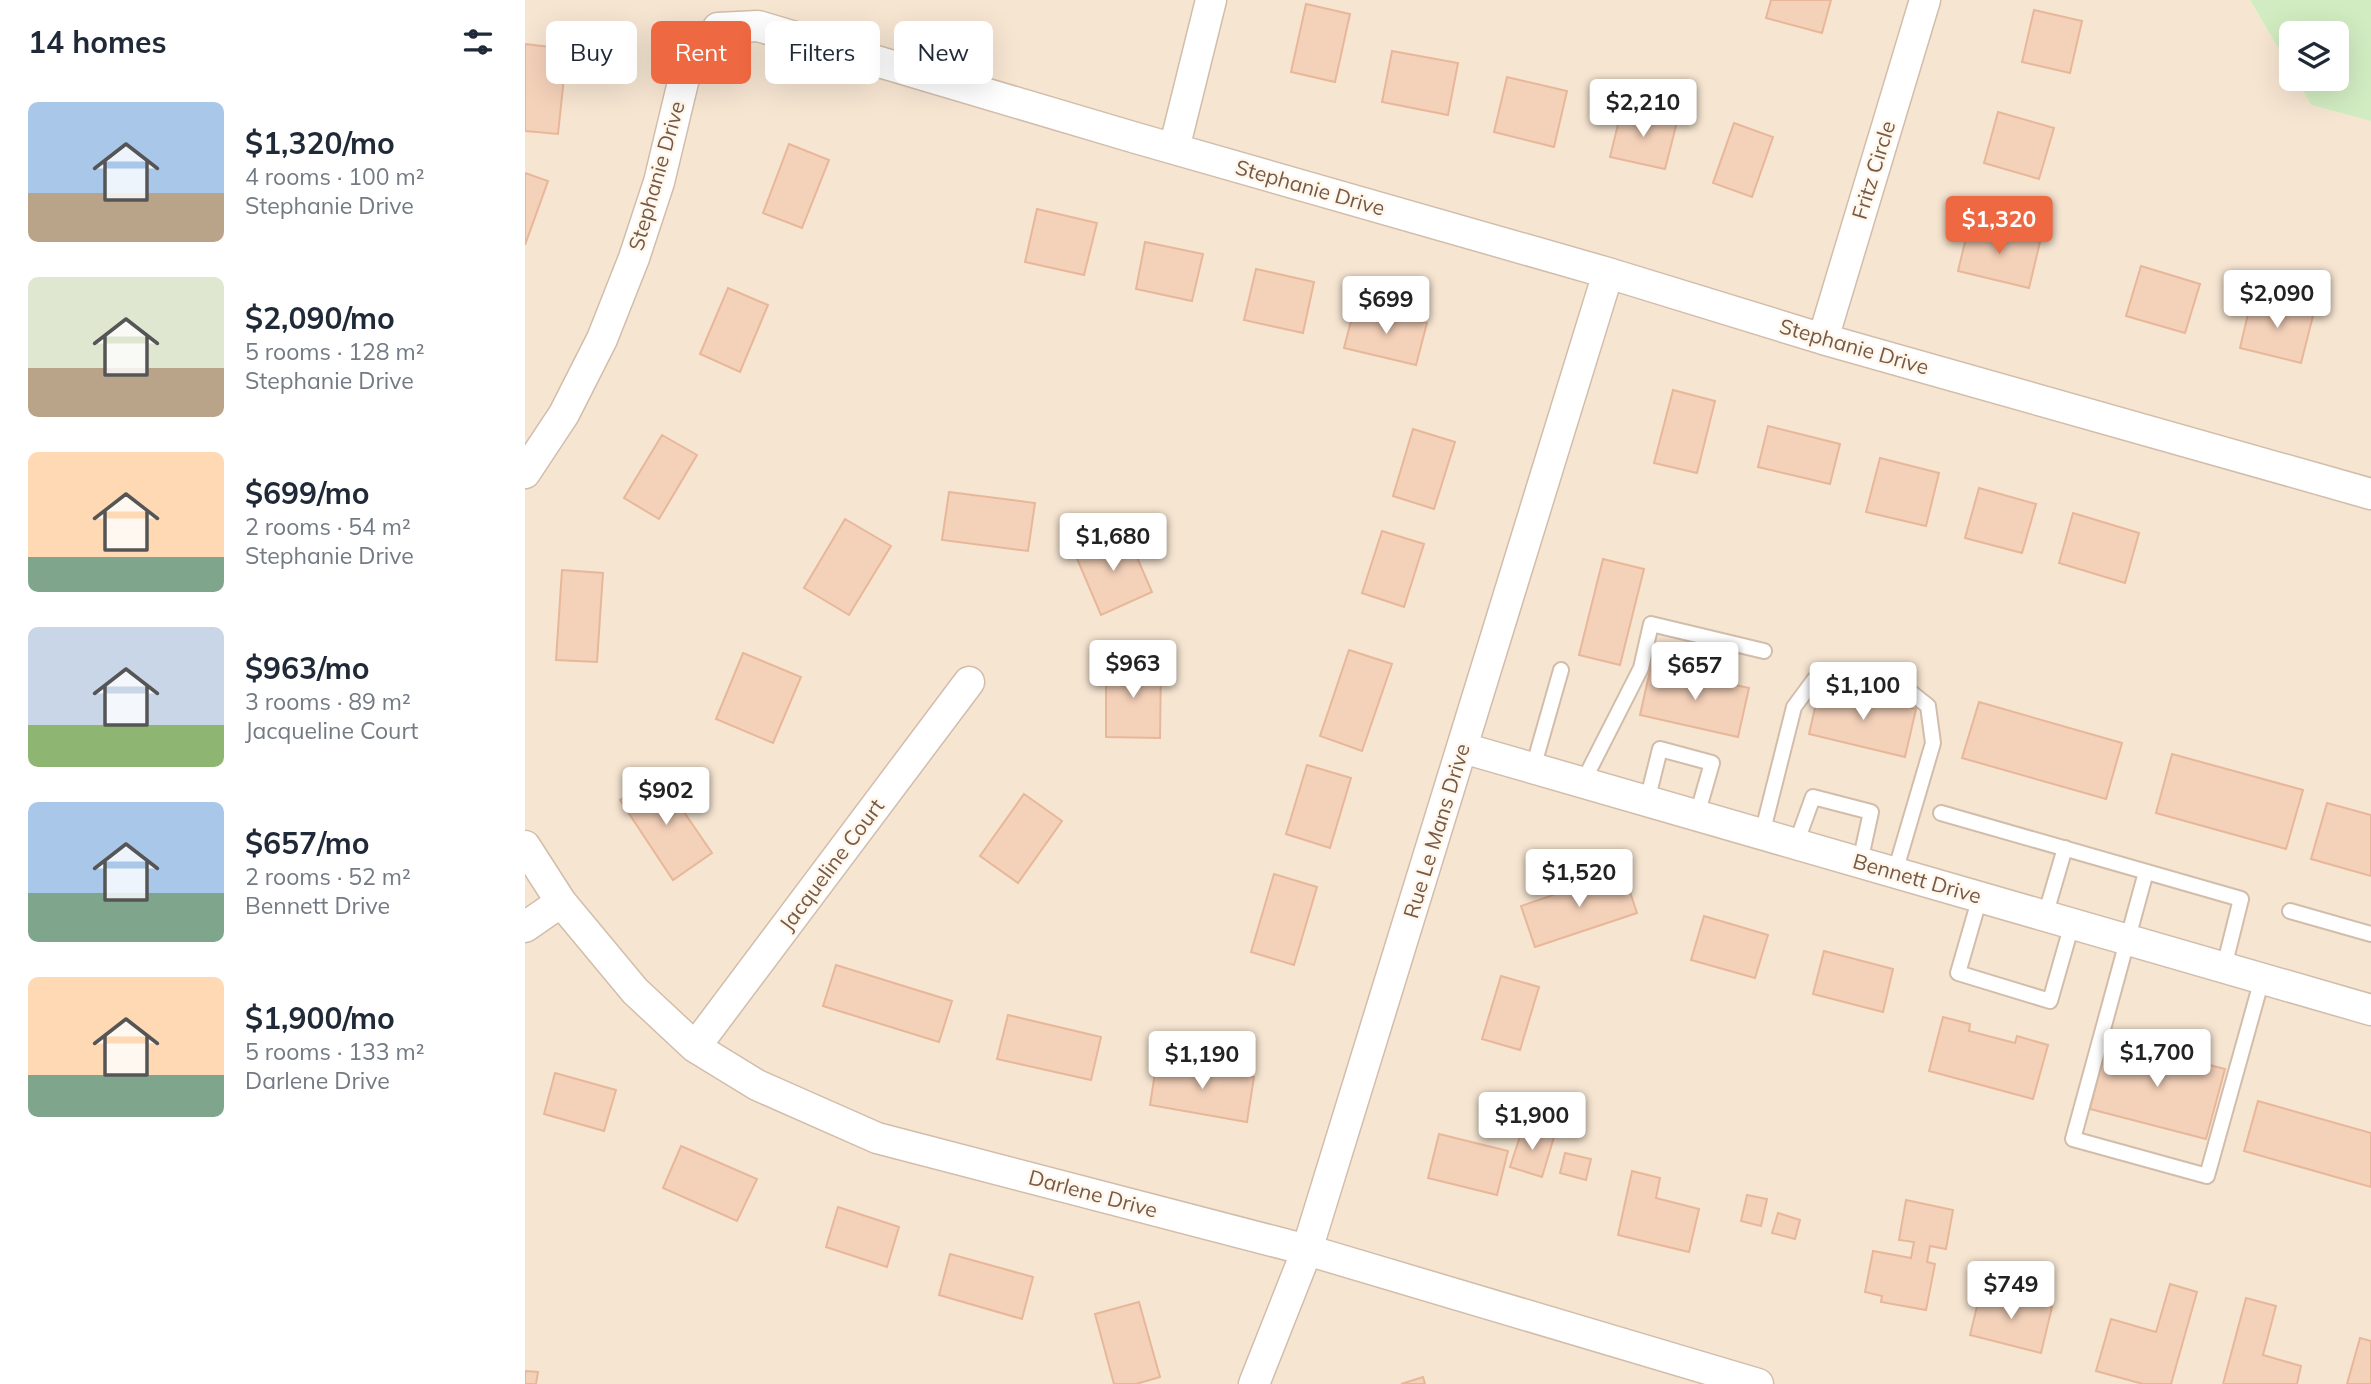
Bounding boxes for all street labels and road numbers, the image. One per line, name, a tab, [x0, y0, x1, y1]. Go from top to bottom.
street label: Stephanie Drive	[622, 98, 690, 253]
street label: Fritz Circle	[1846, 117, 1900, 222]
street label: Stephanie Drive	[1233, 153, 1388, 221]
street label: Stephanie Drive	[1777, 312, 1932, 380]
street label: Rue Le Mans Drive	[1397, 740, 1475, 921]
street label: Jacqueline Court	[773, 793, 889, 935]
street label: Bennett Drive	[1850, 847, 1984, 909]
street label: Darlene Drive	[1026, 1163, 1161, 1223]

